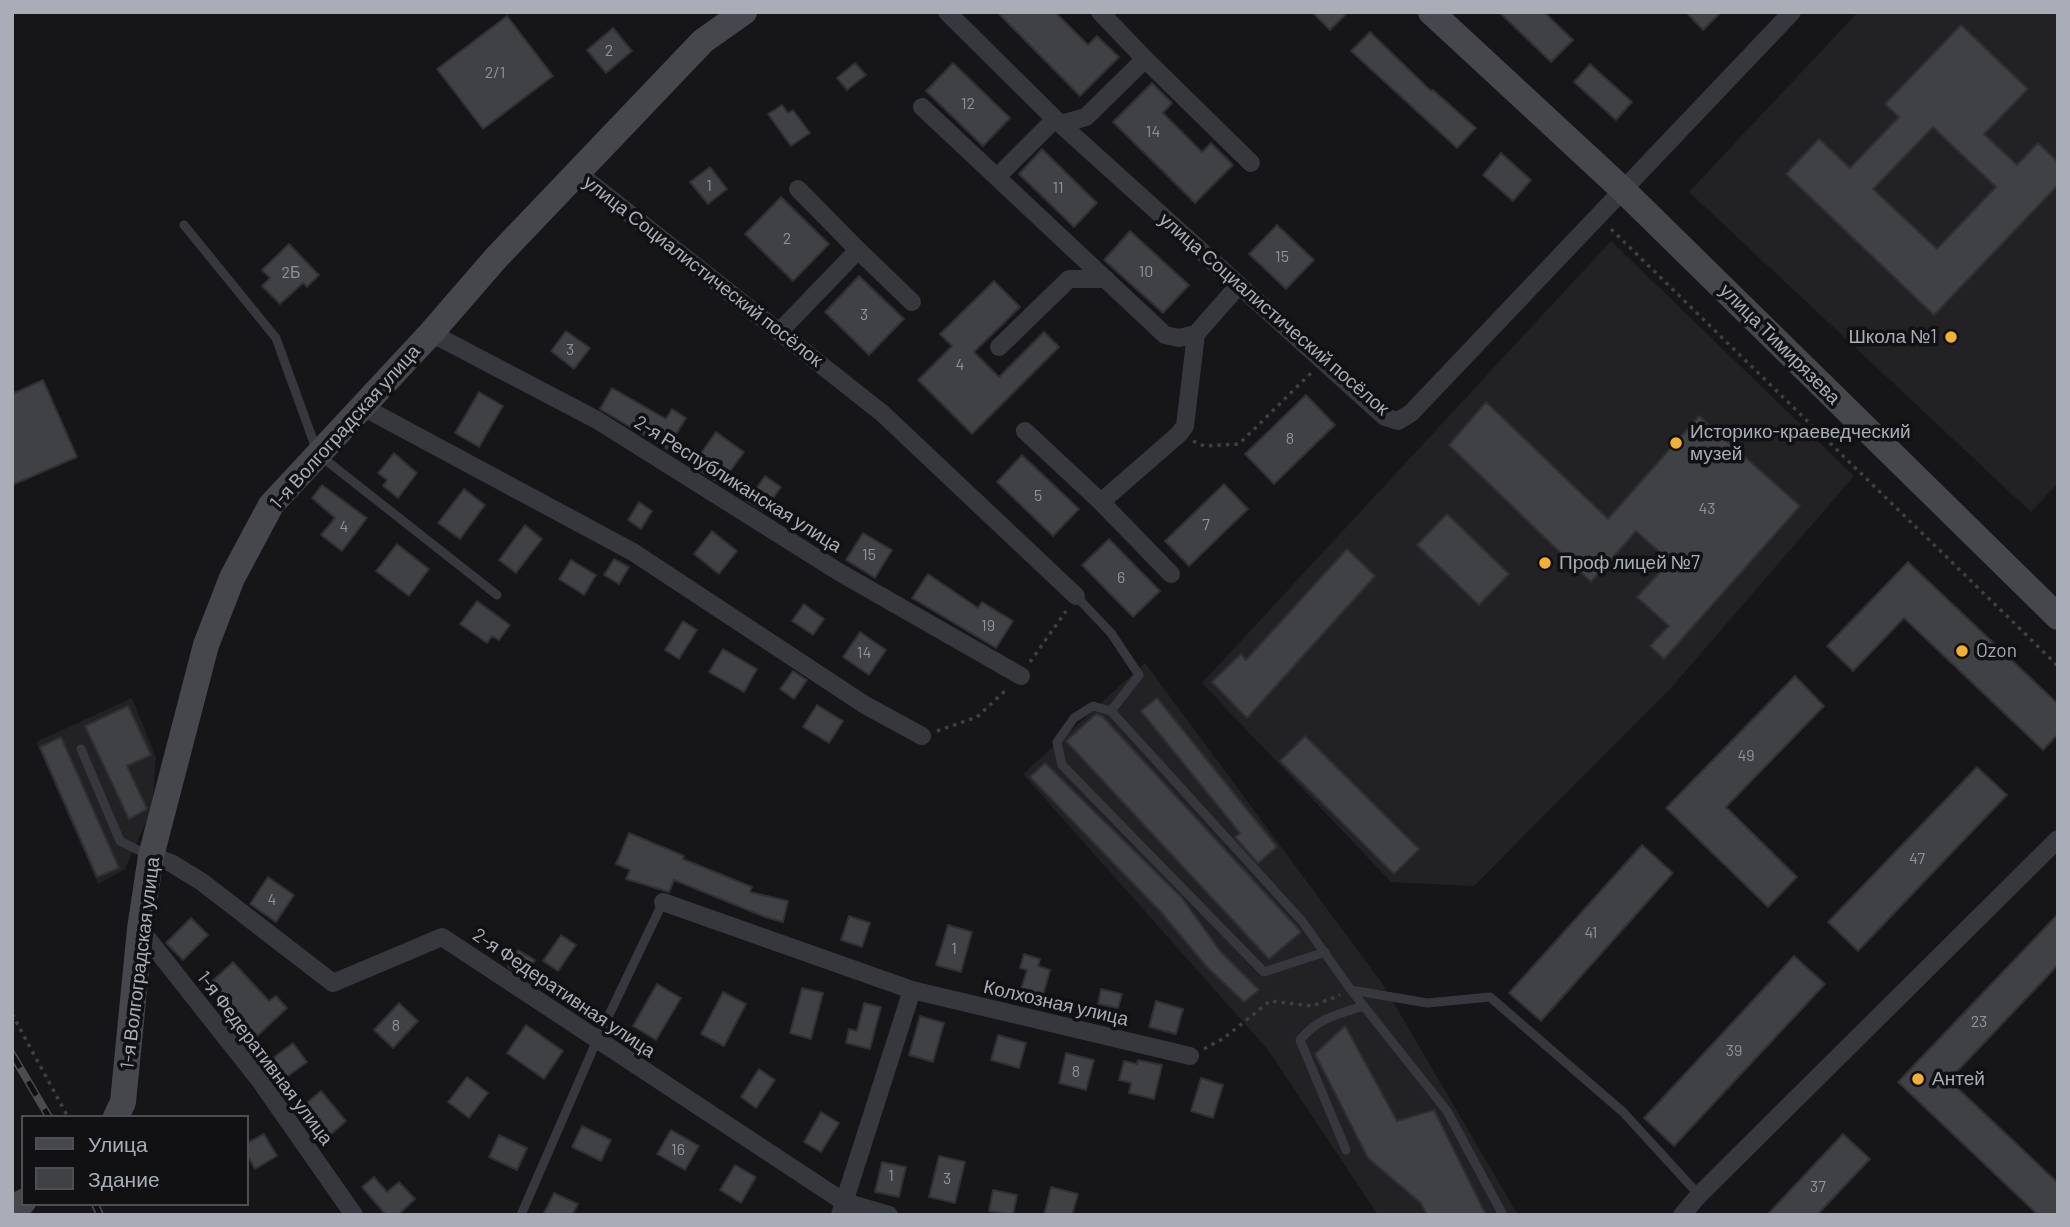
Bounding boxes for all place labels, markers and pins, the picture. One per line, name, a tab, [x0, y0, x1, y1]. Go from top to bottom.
place label: Школа №1	[1848, 326, 1937, 348]
marker: Школа №1	[1943, 329, 1959, 345]
place label: Историко-краеведческий музей	[1690, 421, 1911, 465]
marker: Историко-краеведческий музей	[1668, 435, 1684, 451]
place label: Проф лицей №7	[1559, 552, 1700, 574]
marker: Проф лицей №7	[1537, 555, 1553, 571]
place label: Ozon	[1976, 640, 2017, 662]
marker: Ozon	[1954, 643, 1970, 659]
place label: Антей	[1932, 1068, 1985, 1090]
marker: Антей	[1910, 1071, 1926, 1087]

